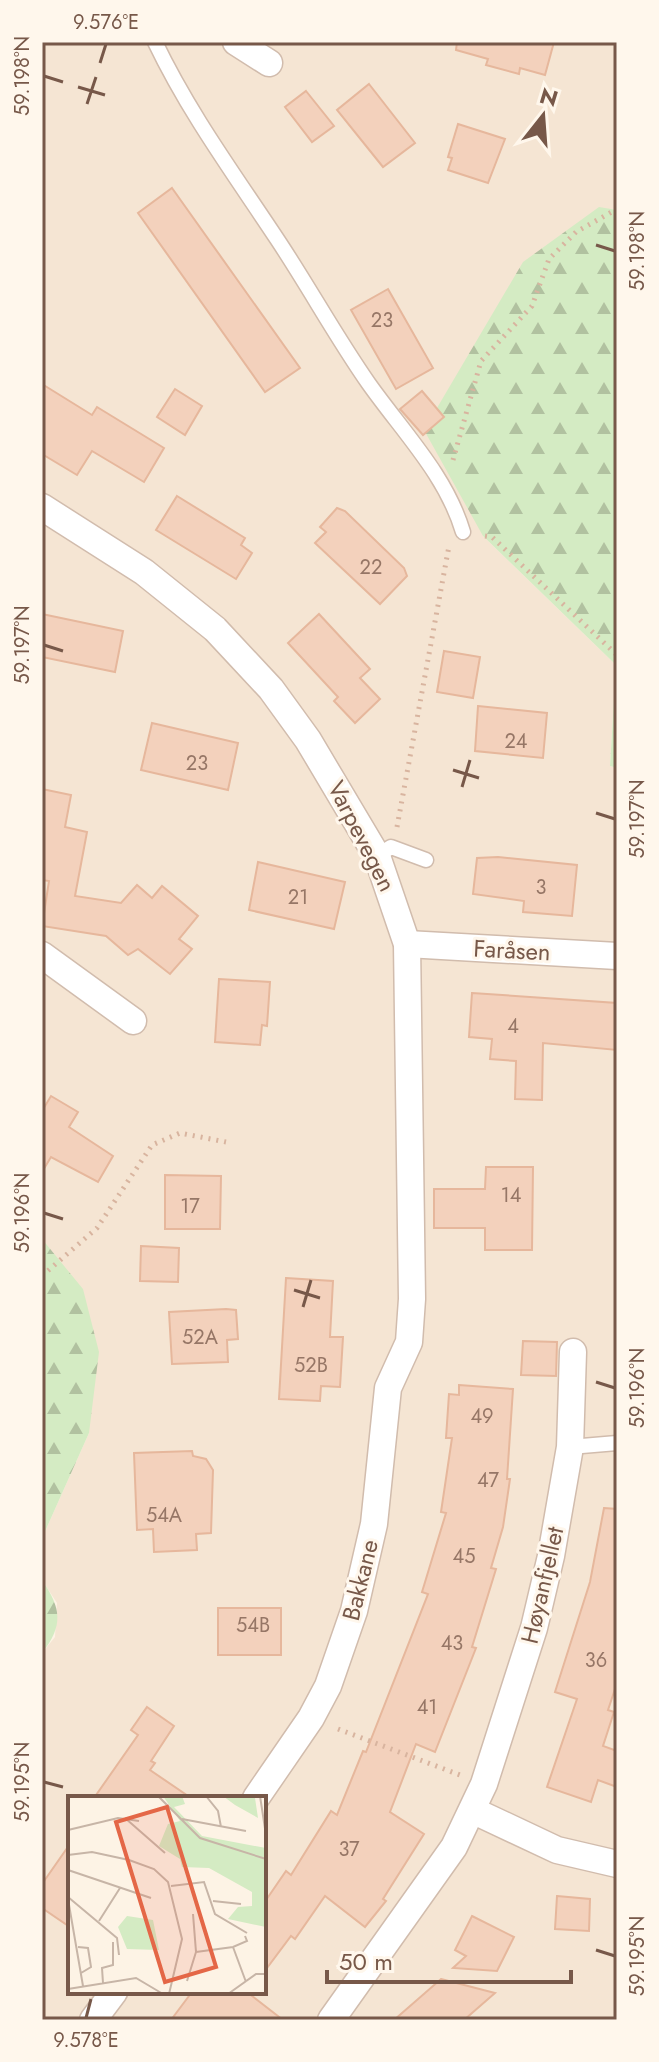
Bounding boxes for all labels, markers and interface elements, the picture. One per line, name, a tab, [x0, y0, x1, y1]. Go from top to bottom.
text: 9.576°E	[73, 8, 139, 37]
text: 59.198°N	[8, 36, 37, 116]
north arrow	[503, 76, 583, 156]
text: N	[536, 79, 562, 115]
text: 59.198°N	[623, 211, 652, 291]
house number: 23	[371, 306, 393, 335]
house number: 22	[360, 553, 382, 582]
text: 59.197°N	[8, 606, 37, 684]
house number: 24	[504, 727, 528, 756]
house number: 23	[186, 749, 208, 778]
street label: Varpevegen	[319, 775, 405, 897]
text: 59.197°N	[623, 780, 652, 858]
house number: 3	[536, 873, 547, 902]
house number: 21	[288, 883, 308, 912]
street label: Faråsen	[472, 931, 552, 969]
house number: 4	[507, 1012, 519, 1041]
text: 59.196°N	[8, 1173, 37, 1253]
house number: 14	[501, 1181, 522, 1210]
house number: 17	[180, 1192, 200, 1221]
house number: 52A	[182, 1323, 219, 1352]
text: 59.196°N	[623, 1348, 652, 1428]
house number: 52B	[294, 1351, 328, 1380]
house number: 49	[470, 1402, 494, 1431]
house number: 47	[477, 1466, 500, 1495]
house number: 54A	[146, 1501, 183, 1530]
street label: Høyanfjellet	[512, 1523, 572, 1647]
street label: Bakkane	[333, 1536, 387, 1624]
house number: 45	[453, 1542, 475, 1571]
house number: 54B	[236, 1611, 270, 1640]
house number: 43	[441, 1629, 463, 1658]
house number: 36	[585, 1646, 607, 1675]
house number: 41	[417, 1693, 437, 1722]
text: 59.195°N	[8, 1742, 37, 1822]
inset map	[68, 1796, 266, 1994]
house number: 37	[338, 1835, 360, 1864]
text: 59.195°N	[623, 1916, 652, 1996]
scale bar	[327, 1934, 571, 1984]
text: 50 m	[339, 1944, 393, 1979]
text: 9.578°E	[53, 2026, 119, 2055]

